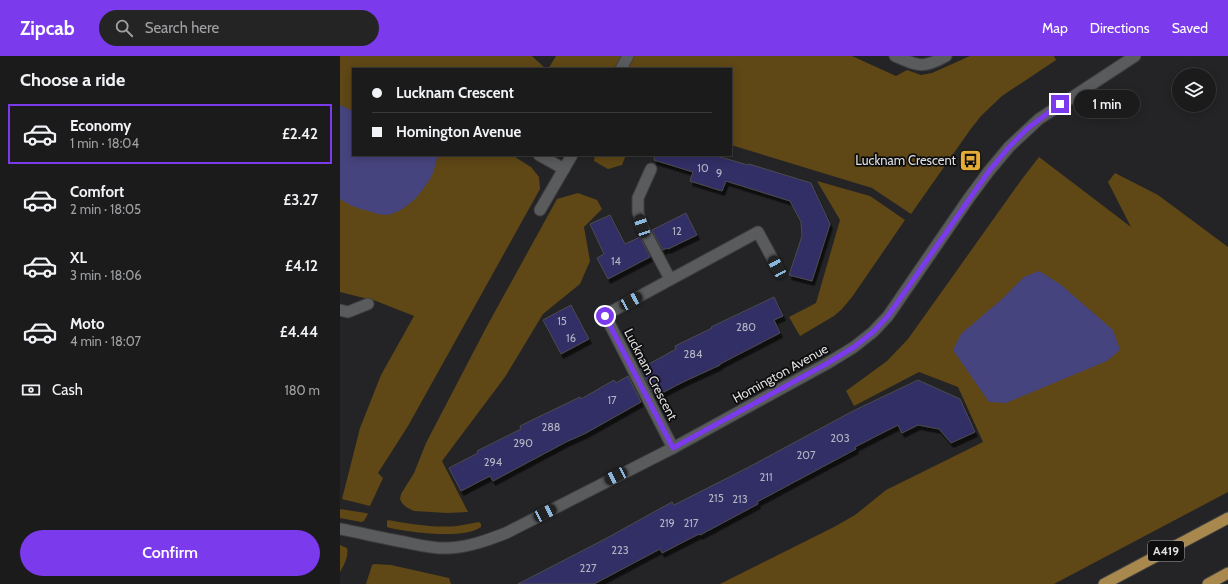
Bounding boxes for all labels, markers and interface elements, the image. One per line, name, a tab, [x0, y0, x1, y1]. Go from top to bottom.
search box	[99, 10, 379, 46]
text: Zipcab	[20, 17, 75, 40]
icon: search	[113, 17, 135, 39]
text: Search here	[145, 19, 219, 37]
text: Map	[1042, 19, 1068, 37]
text: Directions	[1090, 19, 1150, 37]
text: Saved	[1172, 19, 1208, 37]
map controls	[1172, 68, 1216, 112]
button: layers	[1172, 68, 1216, 112]
text: Choose a ride	[20, 69, 125, 91]
text: Lucknam Crescent	[396, 84, 514, 102]
callout: 1 min	[1074, 90, 1140, 118]
route end	[1051, 95, 1069, 113]
text: 1 min	[1092, 96, 1122, 112]
icon: car	[22, 116, 58, 152]
text: Economy	[70, 117, 131, 135]
text: Homington Avenue	[396, 123, 521, 141]
text: £2.42	[282, 125, 318, 143]
text: 1 min · 18:04	[70, 135, 139, 151]
bus stop icon: Lucknam Crescent	[958, 147, 984, 173]
place label: Lucknam Crescent	[855, 152, 957, 168]
house number: 10	[697, 161, 709, 175]
house number: 9	[716, 166, 722, 180]
icon: car	[22, 182, 58, 218]
text: Comfort	[70, 183, 124, 201]
text: £3.27	[283, 191, 318, 209]
text: 2 min · 18:05	[70, 201, 141, 217]
car	[633, 213, 651, 239]
house number: 12	[672, 224, 682, 238]
icon: car	[22, 248, 58, 284]
text: XL	[70, 249, 87, 267]
house number: 14	[611, 254, 622, 268]
car	[766, 254, 788, 280]
text: £4.12	[285, 257, 318, 275]
text: 3 min · 18:06	[70, 267, 142, 283]
car	[618, 290, 644, 312]
route start	[596, 307, 614, 325]
icon: car	[22, 314, 58, 350]
house number: 15	[557, 314, 567, 328]
text: Moto	[70, 315, 104, 333]
house number: 280	[736, 320, 756, 334]
text: £4.44	[280, 323, 318, 341]
street label: Lucknam Crescent	[621, 326, 681, 423]
house number: 16	[566, 331, 576, 345]
text: 4 min · 18:07	[70, 333, 141, 349]
street label: Homington Avenue	[729, 340, 831, 406]
house number: 284	[684, 347, 703, 361]
icon: cash	[20, 379, 42, 401]
text: Cash	[52, 381, 83, 399]
text: 180 m	[284, 382, 320, 398]
house number: 17	[607, 393, 617, 407]
house number: 288	[541, 420, 561, 434]
house number: 203	[830, 431, 850, 445]
house number: 290	[513, 436, 533, 450]
house number: 207	[797, 448, 816, 462]
house number: 294	[484, 455, 503, 469]
car	[603, 465, 629, 487]
house number: 211	[760, 470, 772, 484]
house number: 215	[708, 491, 724, 505]
house number: 213	[732, 492, 748, 506]
car	[532, 502, 558, 524]
house number: 219	[659, 516, 675, 530]
house number: 217	[684, 516, 699, 530]
button: Confirm	[20, 530, 320, 576]
road number: A419	[1148, 541, 1184, 561]
house number: 223	[611, 543, 629, 557]
house number: 227	[579, 561, 597, 575]

